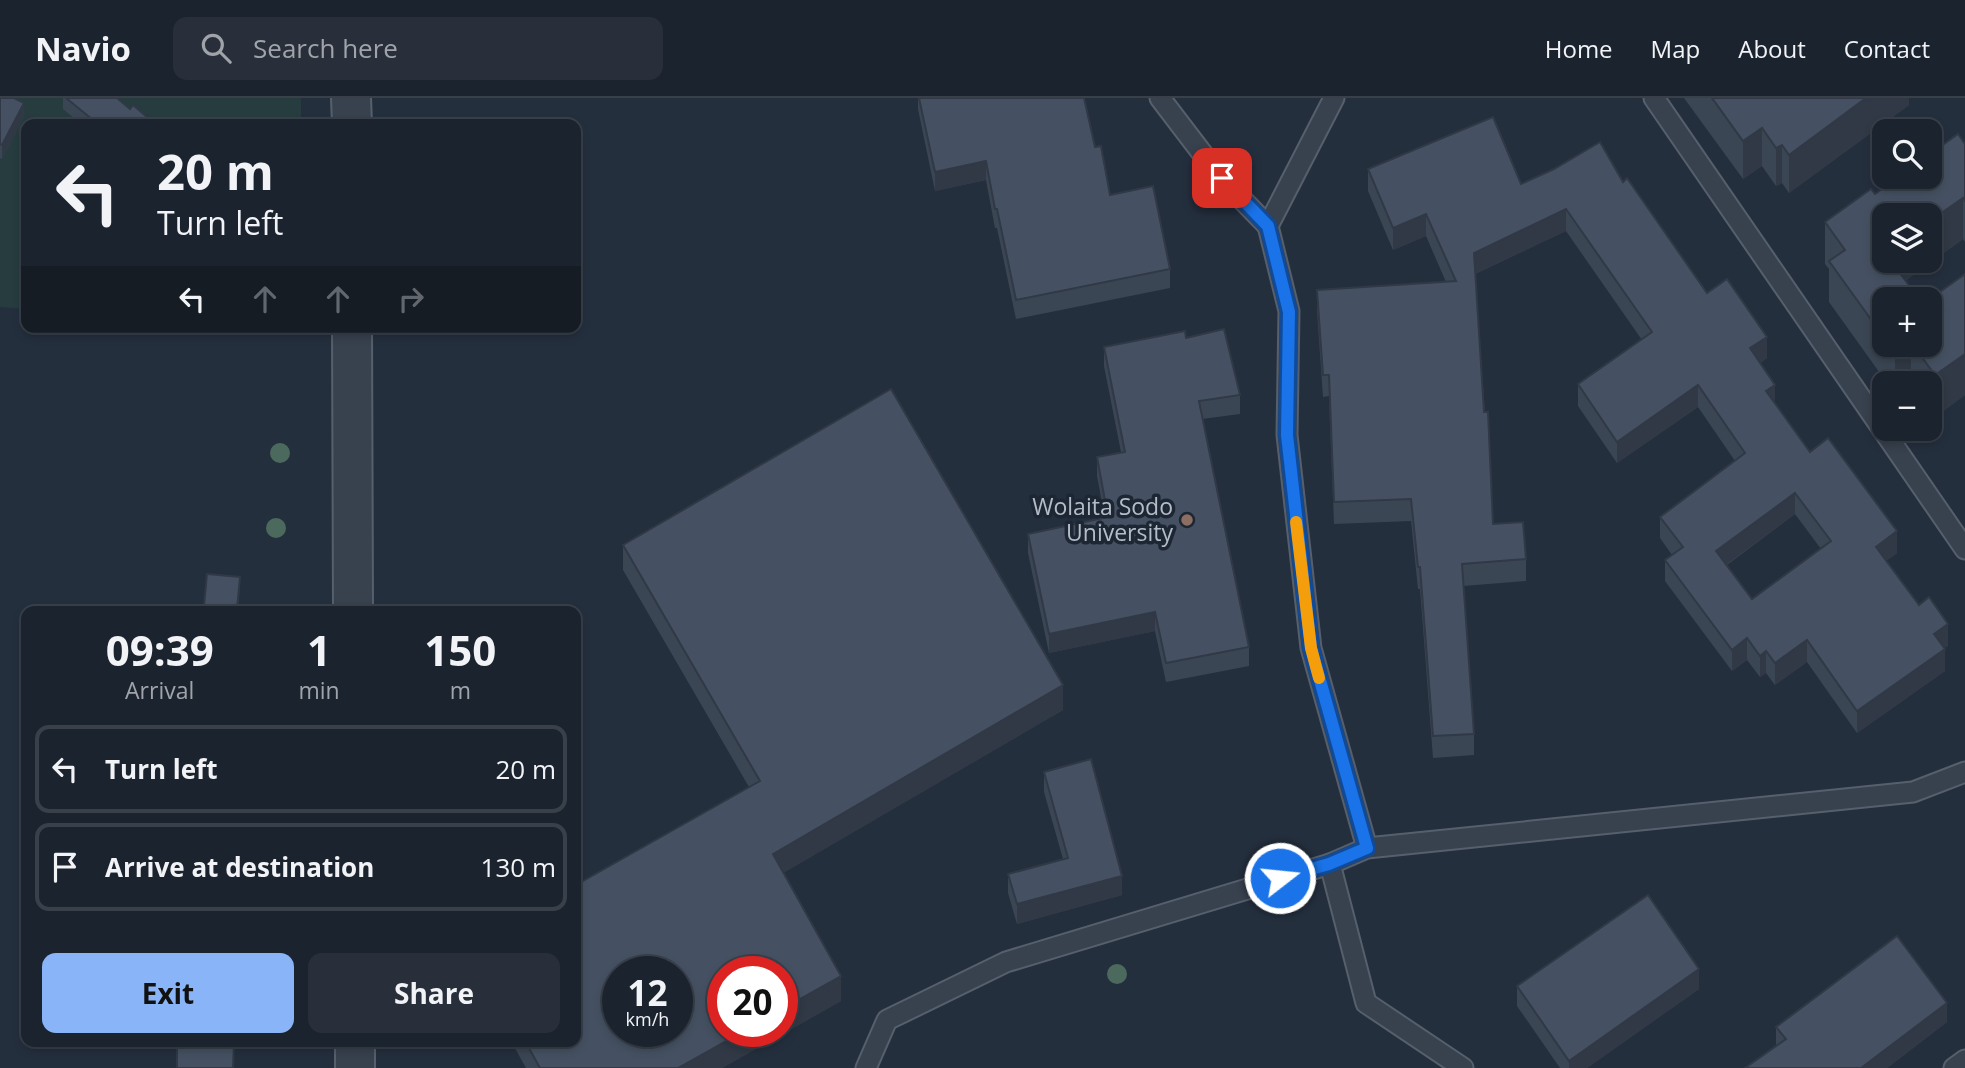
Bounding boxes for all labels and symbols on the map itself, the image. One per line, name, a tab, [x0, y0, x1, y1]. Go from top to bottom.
pin	[1192, 148, 1252, 208]
place label: Wolaita Sodo University	[1032, 490, 1173, 548]
marker: Wolaita Sodo University	[1179, 512, 1195, 528]
position arrow	[1243, 841, 1317, 915]
speed limit sign: 20	[707, 956, 798, 1047]

